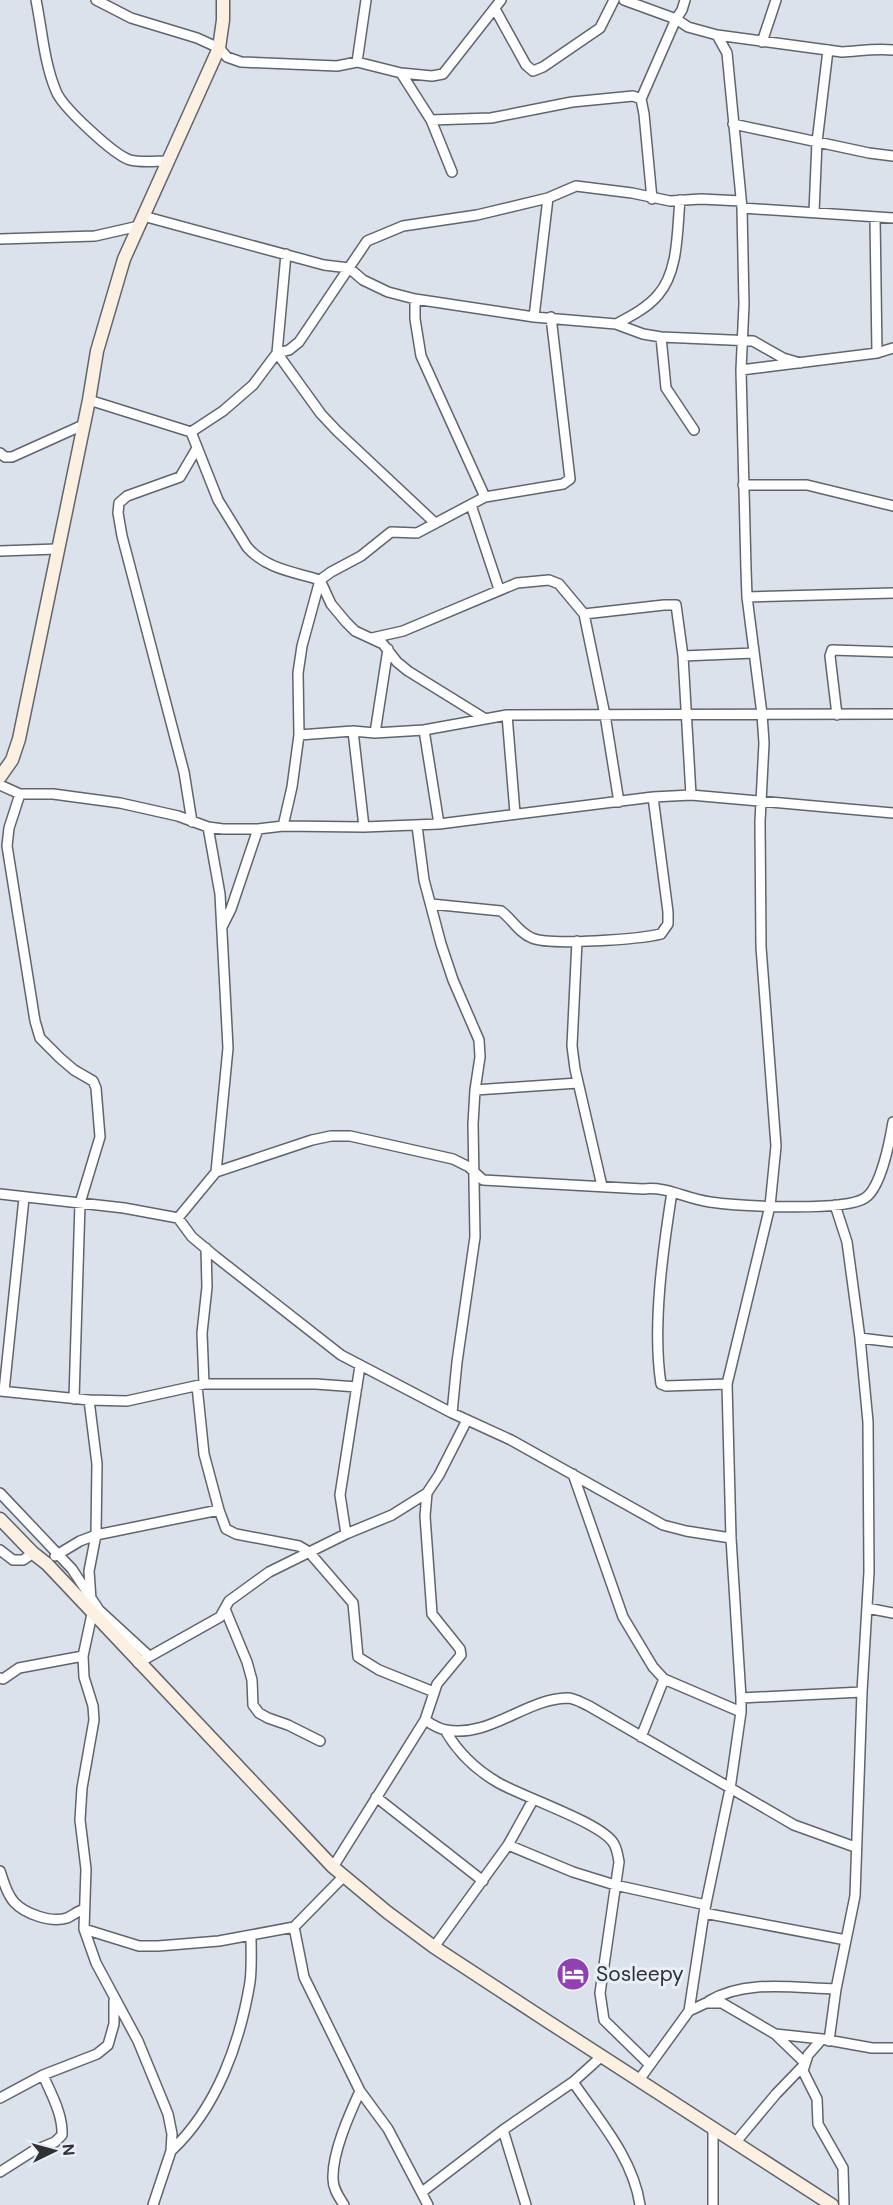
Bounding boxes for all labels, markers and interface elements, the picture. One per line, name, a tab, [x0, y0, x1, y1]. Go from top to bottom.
hotel icon: Sosleepy	[555, 1956, 591, 1992]
place label: Sosleepy	[596, 1960, 684, 1988]
north arrow	[24, 2121, 84, 2181]
text: N	[57, 2143, 79, 2156]

